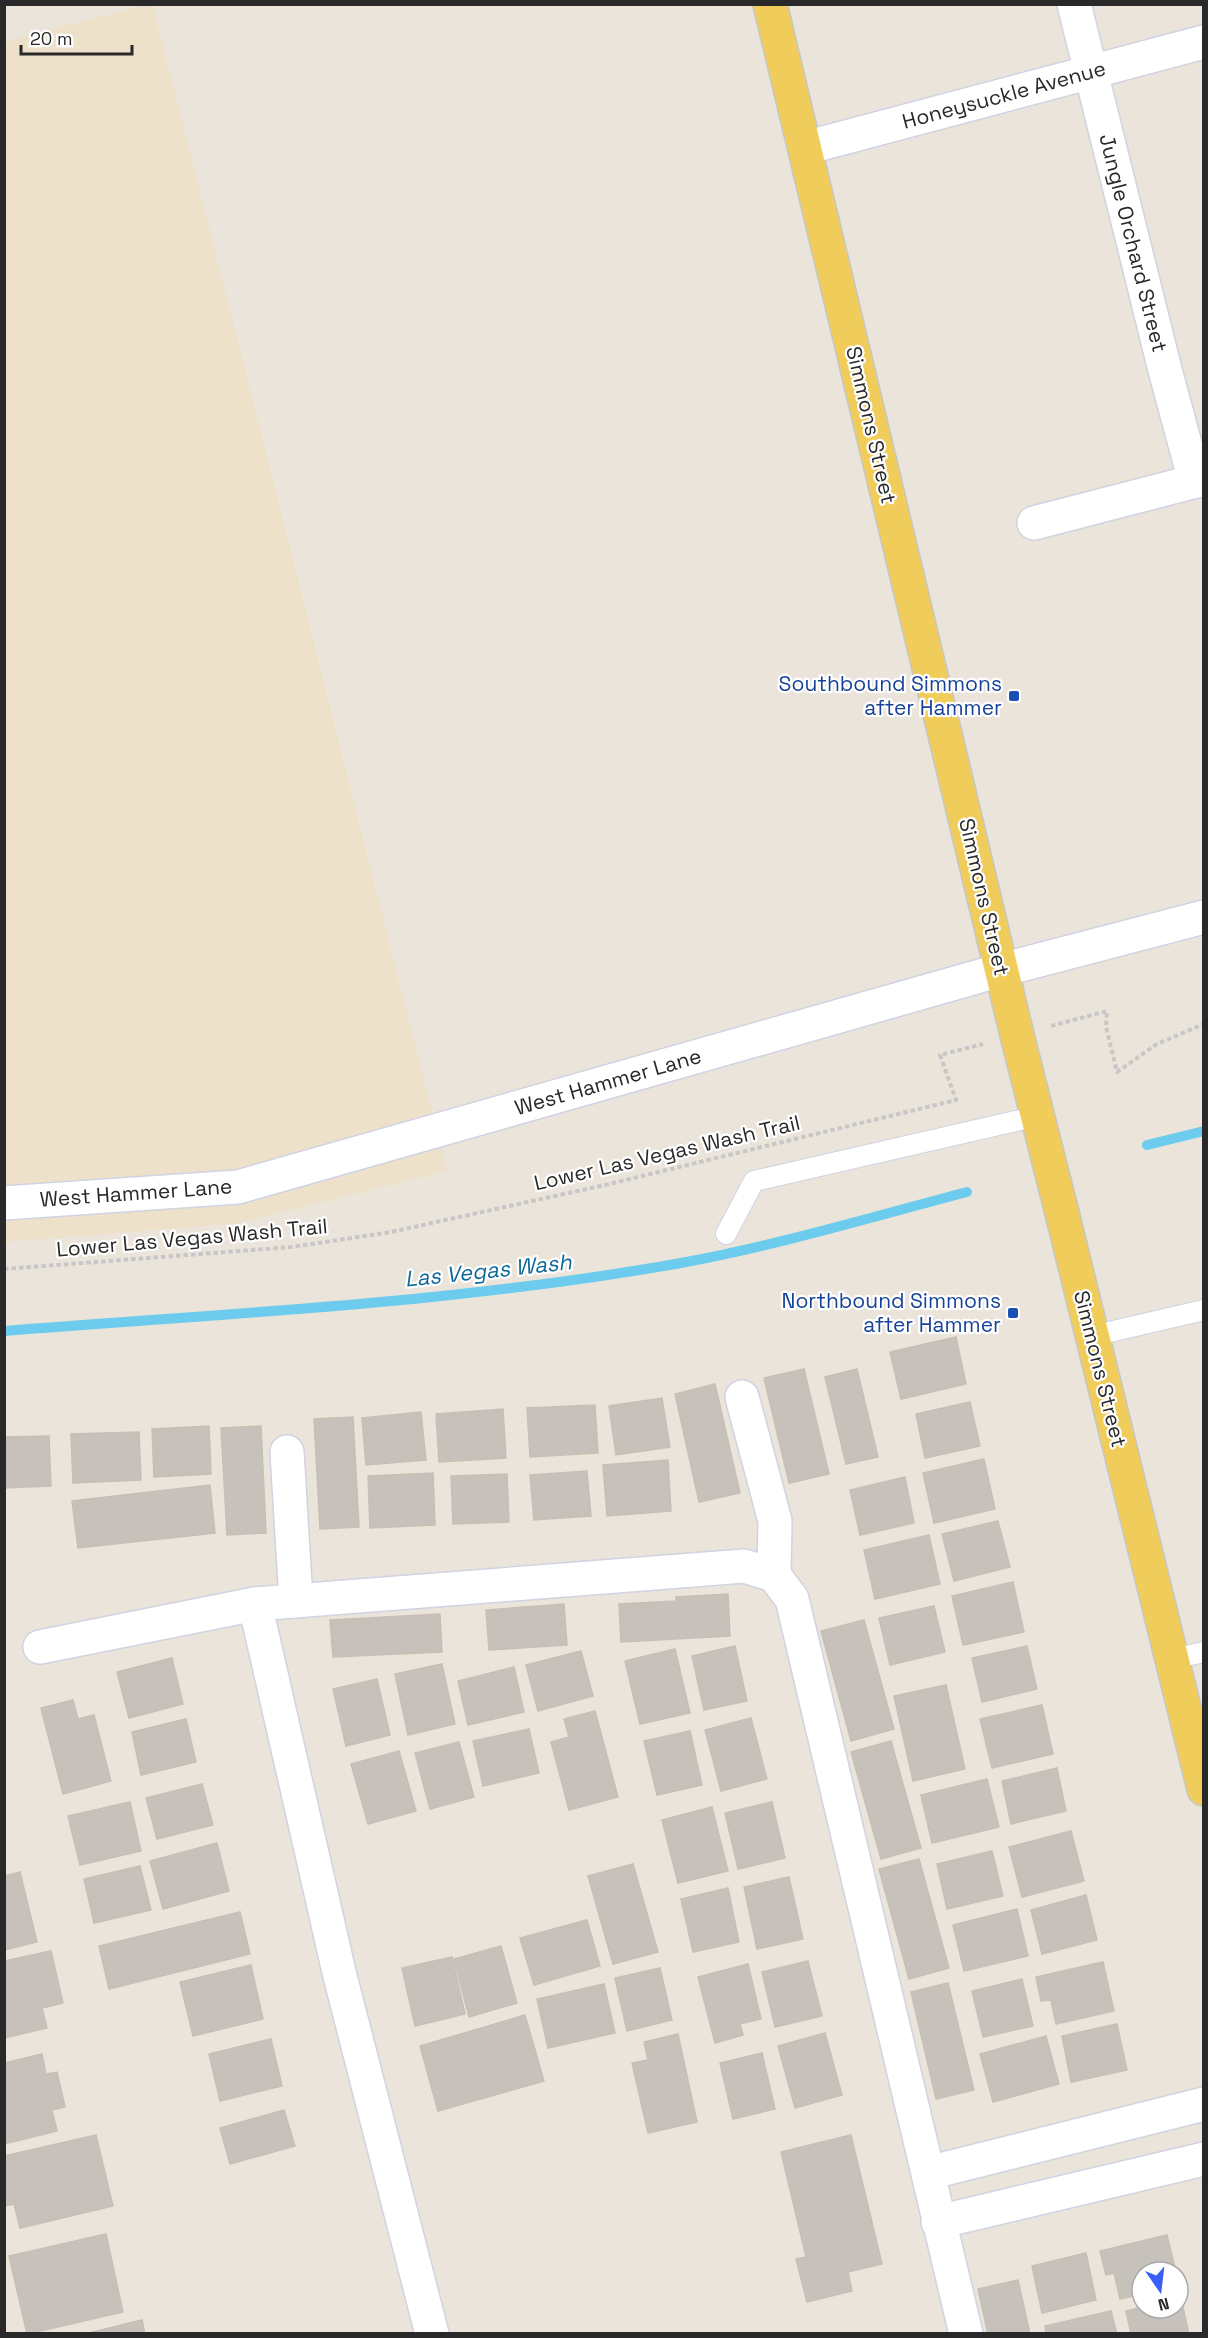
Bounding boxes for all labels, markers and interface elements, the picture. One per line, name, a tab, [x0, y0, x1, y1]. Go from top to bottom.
scale bar	[21, 18, 132, 56]
text: 20 m	[30, 27, 73, 50]
street label: Honeysuckle Avenue	[899, 54, 1109, 135]
street label: Jungle Orchard Street	[1093, 131, 1174, 355]
street label: Simmons Street	[840, 344, 903, 506]
place label: Southbound Simmons after Hammer	[779, 670, 1002, 721]
marker: Southbound Simmons after Hammer	[1007, 689, 1021, 703]
street label: Simmons Street	[953, 816, 1016, 978]
street label: West Hammer Lane	[511, 1042, 704, 1121]
street label: Lower Las Vegas Wash Trail	[531, 1109, 803, 1196]
street label: West Hammer Lane	[39, 1172, 233, 1213]
street label: Lower Las Vegas Wash Trail	[55, 1212, 329, 1263]
water label: Las Vegas Wash	[403, 1247, 573, 1293]
place label: Northbound Simmons after Hammer	[781, 1287, 1001, 1338]
street label: Simmons Street	[1068, 1288, 1133, 1450]
marker: Northbound Simmons after Hammer	[1006, 1306, 1020, 1320]
north arrow	[1130, 2260, 1190, 2320]
text: N	[1156, 2293, 1171, 2316]

